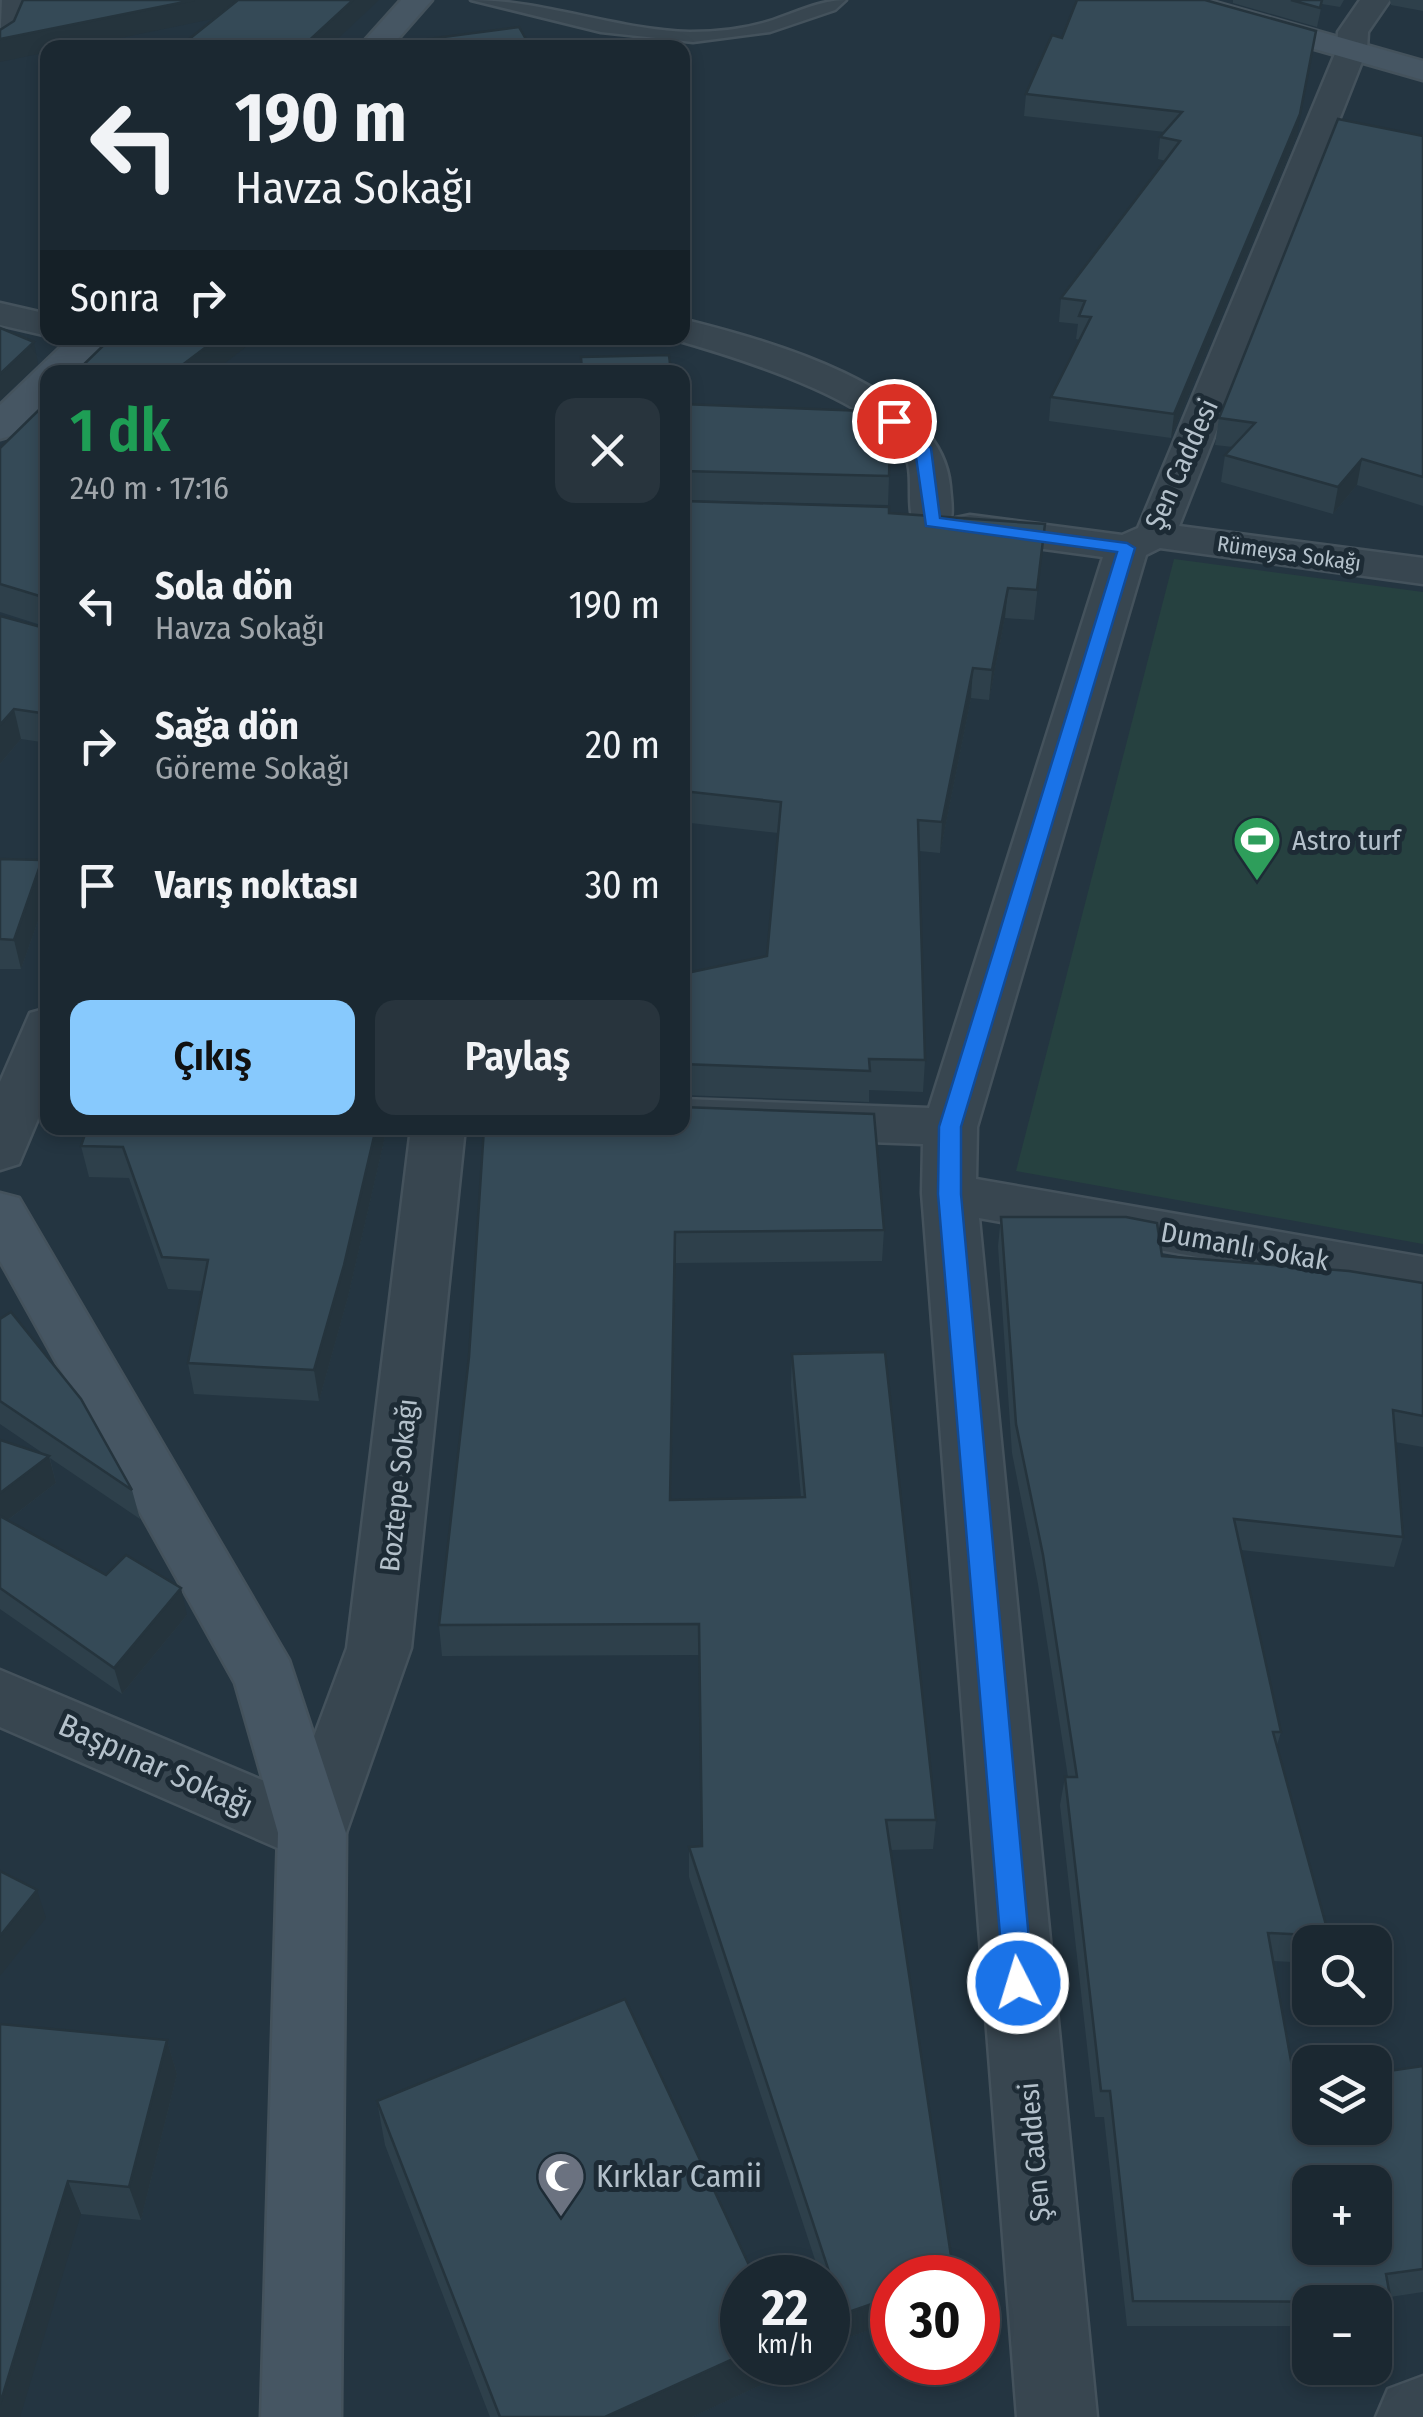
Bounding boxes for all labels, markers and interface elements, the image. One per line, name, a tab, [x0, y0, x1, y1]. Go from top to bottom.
text: 190 m	[235, 76, 407, 160]
icon: left	[70, 80, 200, 210]
text: Havza Sokağı	[235, 161, 474, 215]
icon: right	[180, 270, 235, 325]
text: Sonra	[70, 275, 160, 321]
pin	[852, 379, 937, 464]
icon: arrive	[867, 394, 922, 449]
street label: Şen Caddesi	[1138, 394, 1225, 535]
text: 1 dk	[70, 395, 170, 467]
button: close	[555, 398, 660, 503]
text: 240 m · 17:16	[70, 469, 229, 507]
street label: Rümeysa Sokağı	[1215, 530, 1363, 577]
text: Sola dön	[155, 563, 293, 609]
icon: left	[70, 578, 125, 633]
text: 190 m	[569, 582, 660, 628]
text: Havza Sokağı	[155, 609, 325, 647]
text: Sağa dön	[155, 703, 299, 749]
icon: right	[70, 718, 125, 773]
text: 20 m	[585, 722, 660, 768]
text: Göreme Sokağı	[155, 749, 350, 787]
sports icon: Astro turf	[1231, 814, 1283, 882]
place label: Astro turf	[1292, 824, 1403, 857]
icon: arrive	[70, 858, 125, 913]
text: Varış noktası	[155, 862, 358, 908]
text: 30 m	[585, 862, 660, 908]
button: Çıkış	[70, 1000, 355, 1115]
button: Paylaş	[375, 1000, 660, 1115]
street label: Dumanlı Sokak	[1158, 1215, 1332, 1278]
street label: Boztepe Sokağı	[373, 1397, 424, 1573]
street label: Başpınar Sokağı	[53, 1705, 259, 1825]
map controls	[1292, 1925, 1392, 2385]
button: search	[1292, 1925, 1392, 2025]
position arrow	[966, 1931, 1070, 2035]
button: layers	[1292, 2045, 1392, 2145]
street label: Şen Caddesi	[1012, 2081, 1057, 2223]
mosque icon: Kırklar Camii	[535, 2150, 587, 2218]
place label: Kırklar Camii	[596, 2157, 762, 2195]
button: +	[1292, 2165, 1392, 2265]
speed limit sign: 30	[870, 2255, 1000, 2385]
text: 22	[762, 2278, 808, 2338]
button: −	[1292, 2285, 1392, 2385]
text: km/h	[757, 2330, 813, 2360]

